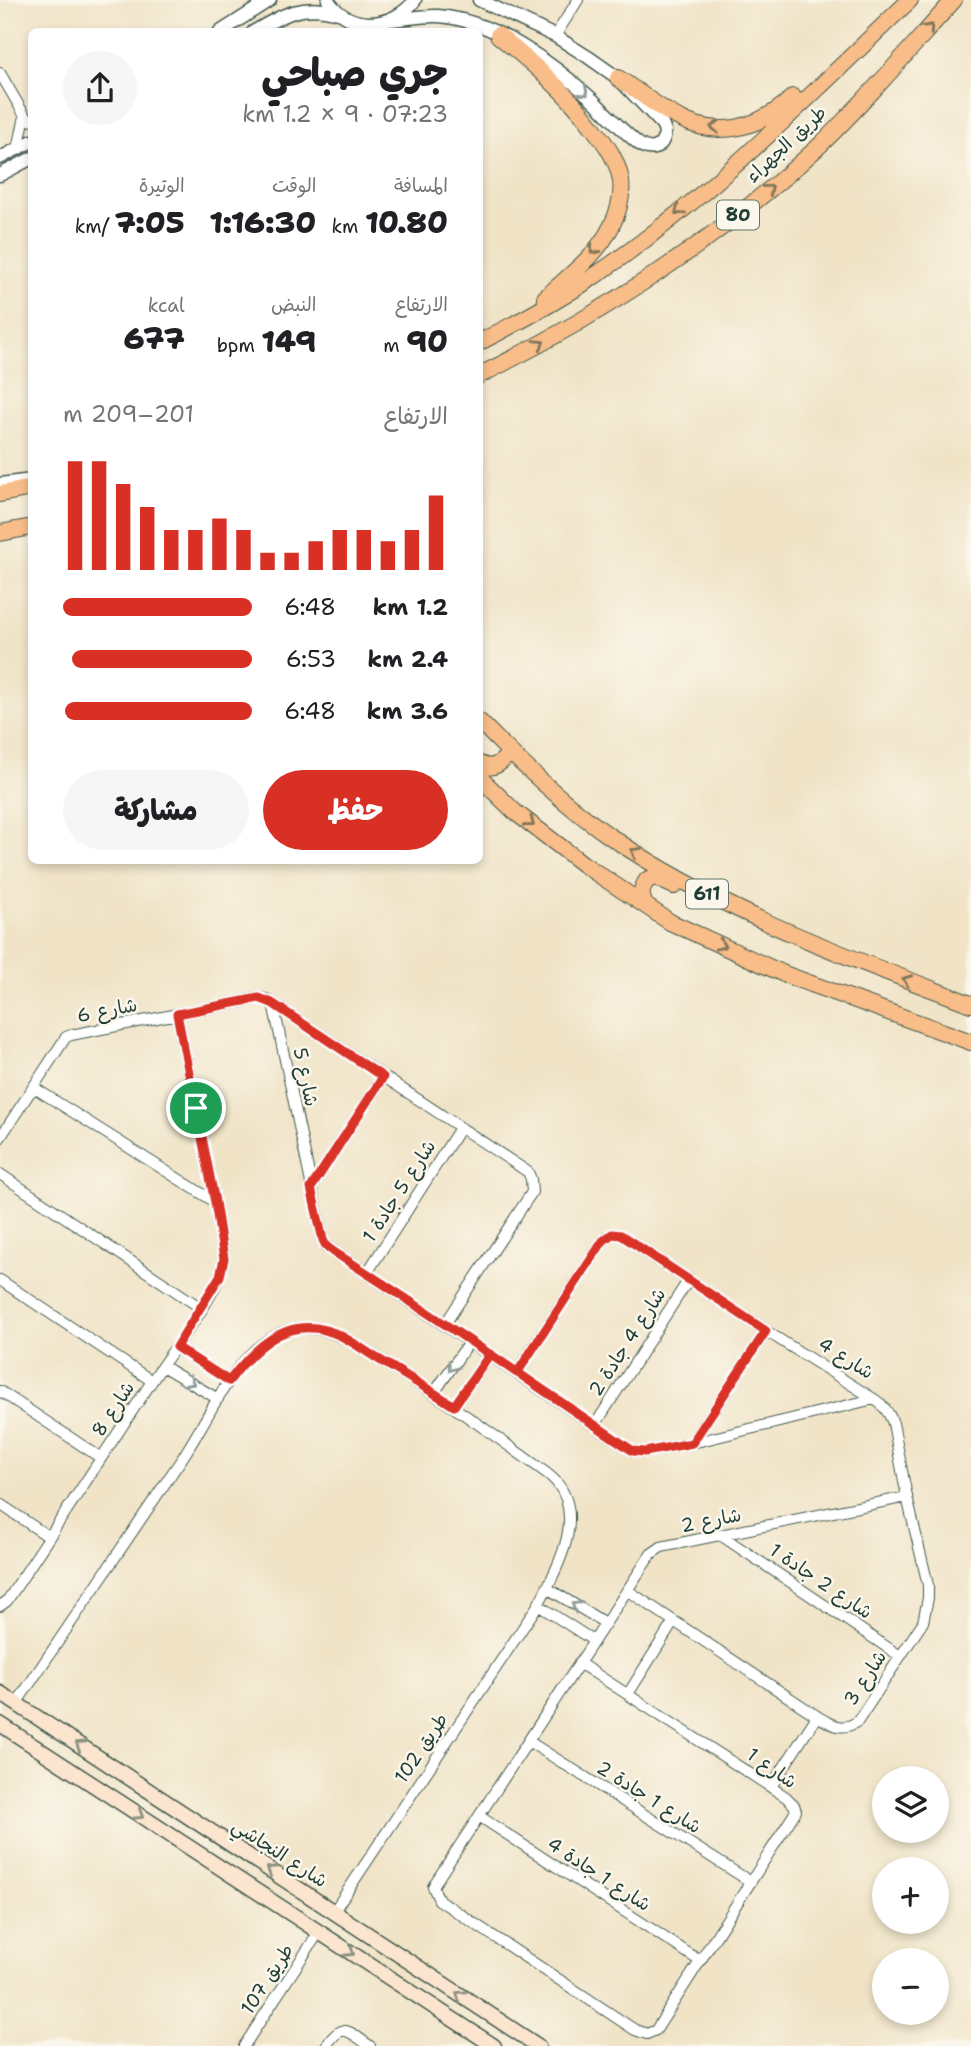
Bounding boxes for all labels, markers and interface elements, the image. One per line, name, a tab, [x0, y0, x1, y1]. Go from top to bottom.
one-way arrow	[920, 23, 933, 36]
text: جري صباحي	[262, 47, 448, 98]
button: share	[63, 51, 137, 125]
one-way arrow	[576, 84, 588, 97]
text: 07:23 · 9 × 1.2 km	[242, 99, 448, 129]
street label: طريق الجهراء	[740, 100, 832, 188]
one-way arrow	[709, 120, 720, 135]
text: الوتيرة	[139, 173, 185, 198]
text: الوقت	[272, 173, 316, 198]
text: المسافة	[394, 173, 448, 198]
one-way arrow	[760, 185, 773, 197]
road number: 80	[717, 200, 759, 230]
text: 7:05	[115, 202, 185, 243]
text: 1:16:30	[209, 202, 316, 243]
text: 10.80	[365, 202, 448, 243]
one-way arrow	[674, 203, 687, 215]
text: /km	[75, 214, 115, 239]
text: km	[332, 214, 365, 239]
one-way arrow	[590, 242, 602, 255]
text: النبض	[271, 292, 316, 317]
text: الارتفاع	[395, 292, 448, 317]
text: kcal	[148, 293, 185, 318]
text: 677	[124, 318, 185, 359]
text: 149	[261, 321, 316, 362]
text: 90	[406, 321, 448, 362]
text: bpm	[217, 333, 261, 358]
text: m	[383, 333, 406, 358]
one-way arrow	[533, 340, 546, 353]
text: 201–209 m	[63, 399, 194, 429]
text: الارتفاع	[384, 401, 448, 431]
text: 6:48	[284, 592, 336, 622]
text: 1.2 km	[372, 592, 448, 622]
text: 6:53	[286, 644, 336, 674]
text: 2.4 km	[367, 644, 448, 674]
text: 6:48	[284, 696, 336, 726]
text: 3.6 km	[367, 696, 448, 726]
button: مشاركة	[63, 770, 249, 850]
button: حفظ	[263, 770, 448, 850]
one-way arrow	[523, 815, 535, 828]
one-way arrow	[630, 848, 643, 861]
road number: 611	[686, 880, 728, 908]
one-way arrow	[714, 937, 727, 951]
one-way arrow	[902, 974, 914, 988]
street label: شارع 6	[75, 992, 139, 1029]
street label: شارع 5	[287, 1045, 324, 1109]
pin	[166, 1078, 226, 1138]
icon: arrive	[177, 1089, 215, 1127]
street label: شارع 5 جادة 1	[357, 1135, 442, 1247]
street label: شارع 4 جادة 2	[583, 1283, 672, 1401]
street label: شارع 4	[813, 1331, 878, 1386]
one-way arrow	[448, 1359, 460, 1372]
one-way arrow	[182, 1374, 195, 1387]
street label: شارع 8	[86, 1377, 141, 1442]
street label: شارع 2	[679, 1502, 743, 1539]
street label: شارع 2 جادة 1	[764, 1537, 877, 1625]
one-way arrow	[571, 1601, 584, 1614]
street label: شارع 3	[838, 1646, 893, 1711]
street label: طريق 102	[388, 1708, 454, 1788]
one-way arrow	[75, 1741, 88, 1754]
street label: شارع 1	[742, 1742, 802, 1795]
street label: شارع 1 جادة 2	[591, 1755, 706, 1840]
map controls	[872, 1766, 949, 2025]
button: layers	[872, 1766, 949, 1843]
one-way arrow	[132, 1806, 145, 1819]
street label: شارع النجاشي	[225, 1813, 332, 1896]
street label: شارع 1 جادة 4	[542, 1831, 656, 1918]
button: +	[872, 1857, 949, 1934]
one-way arrow	[265, 1865, 278, 1878]
street label: طريق 107	[235, 1939, 299, 2019]
one-way arrow	[343, 1944, 356, 1957]
button: −	[872, 1948, 949, 2025]
one-way arrow	[455, 1990, 468, 2003]

